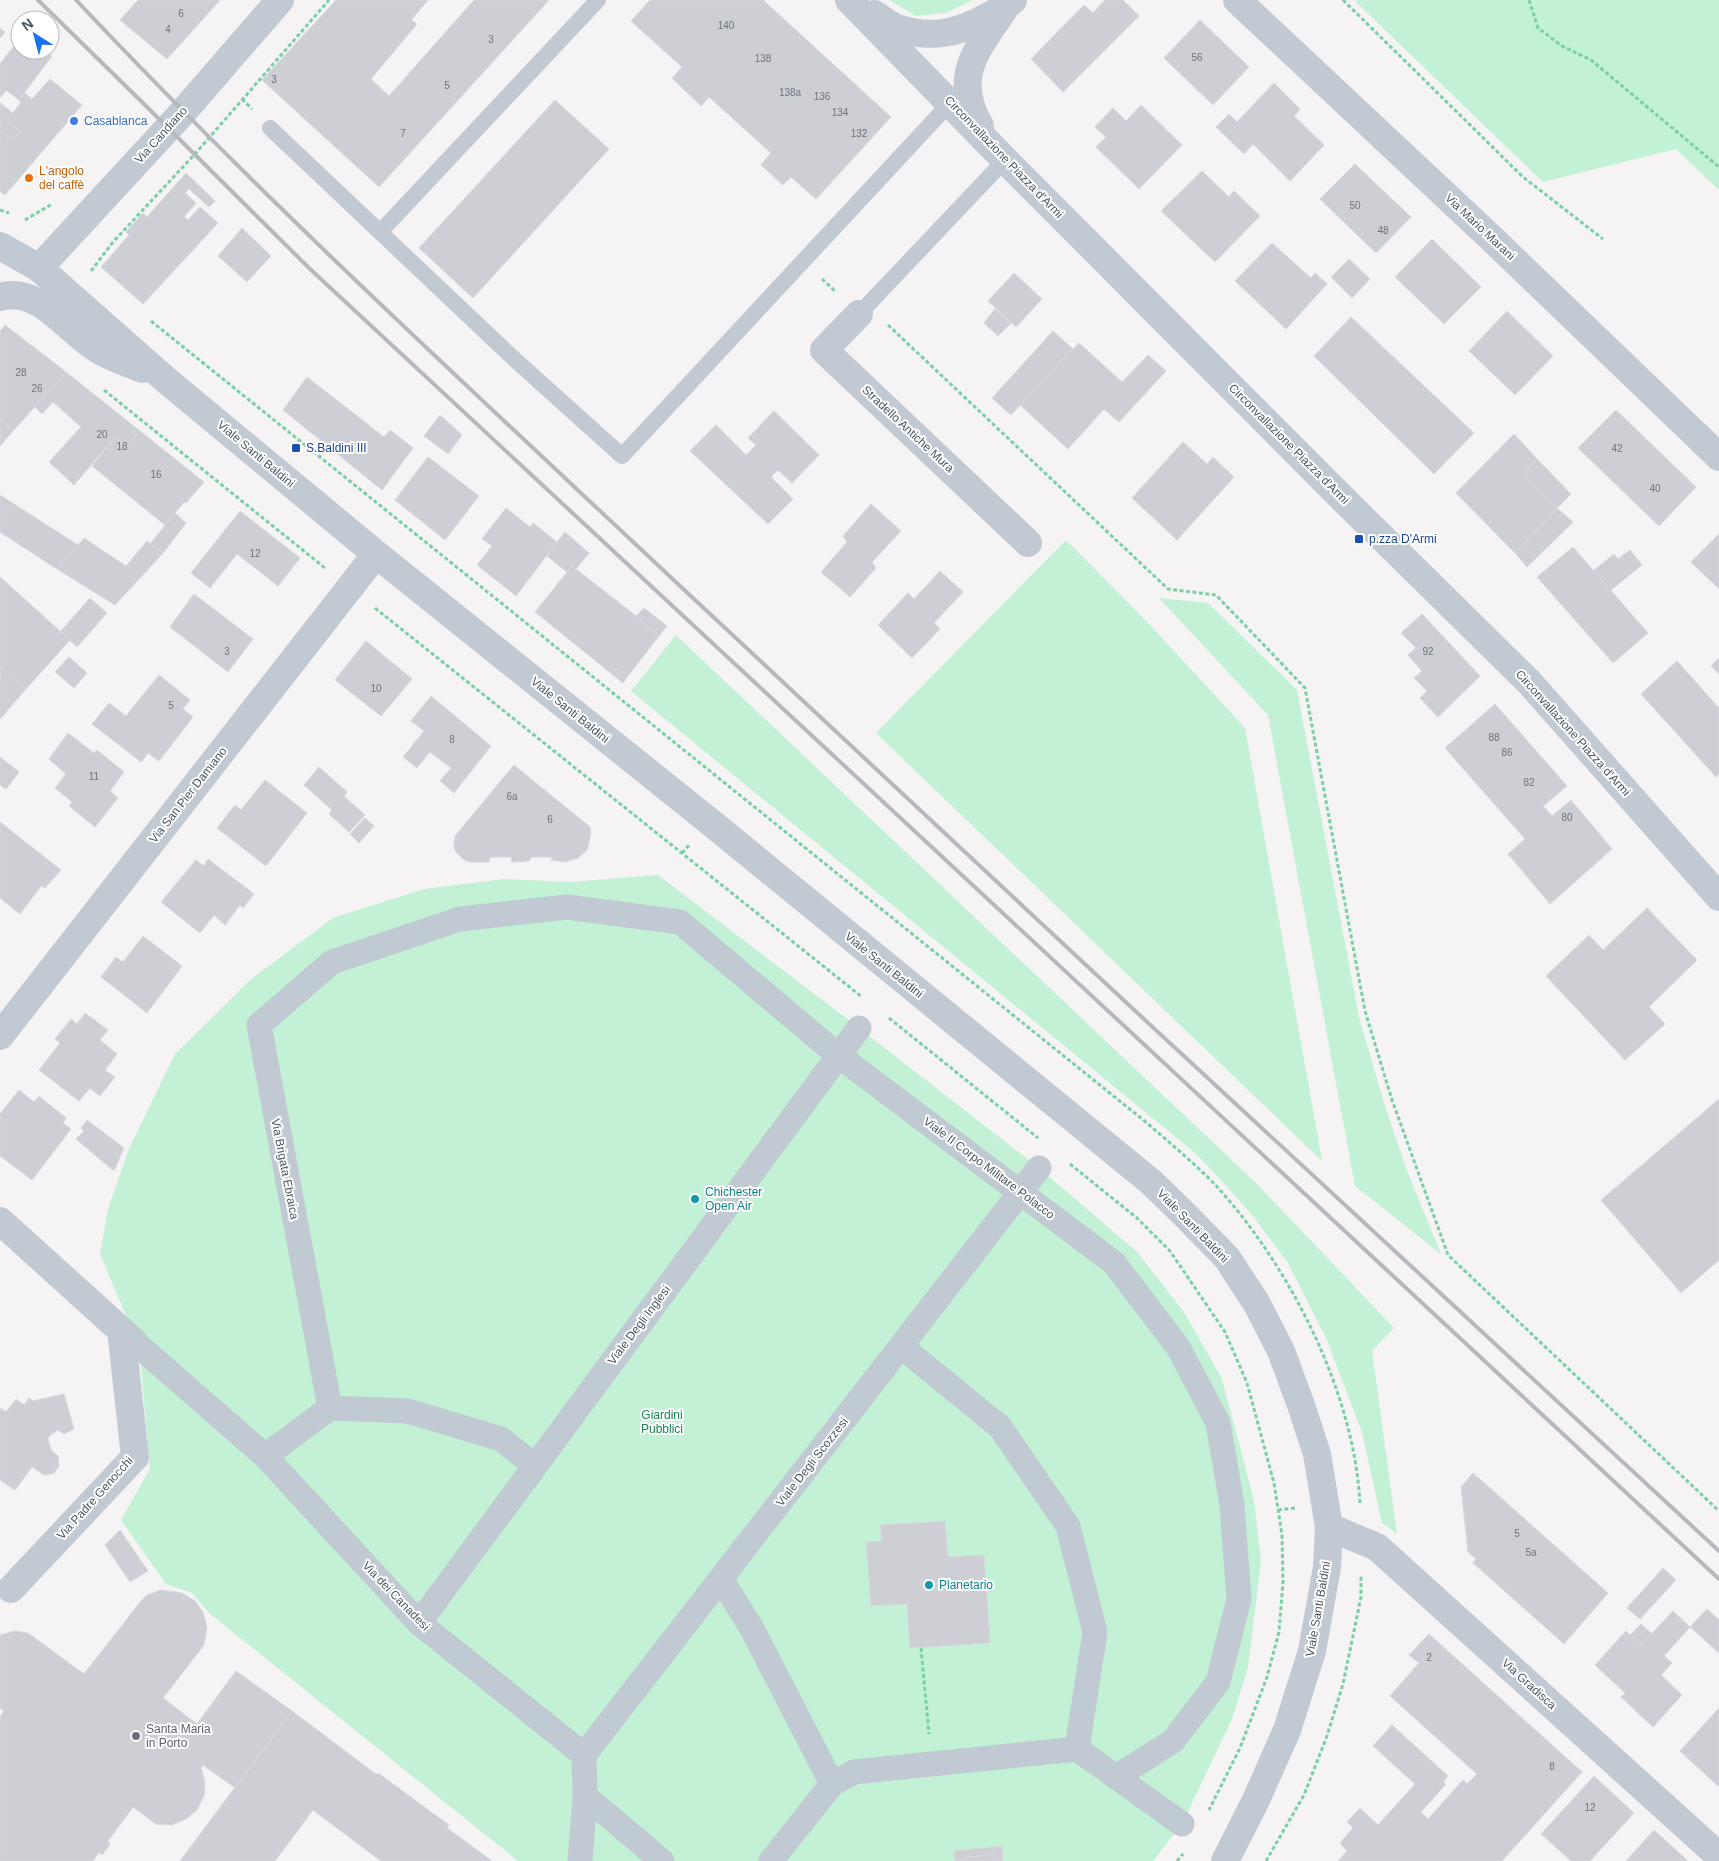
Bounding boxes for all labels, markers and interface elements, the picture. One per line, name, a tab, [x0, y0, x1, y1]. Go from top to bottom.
house number: 6	[178, 8, 184, 19]
north arrow	[10, 10, 60, 60]
text: N	[19, 15, 36, 34]
house number: 140	[718, 20, 735, 31]
house number: 4	[165, 24, 171, 35]
house number: 3	[488, 34, 494, 45]
house number: 56	[1191, 52, 1203, 63]
house number: 138	[755, 53, 772, 64]
house number: 3	[271, 74, 277, 85]
house number: 5	[444, 80, 450, 91]
house number: 138a	[779, 87, 802, 98]
house number: 136	[814, 91, 831, 102]
street label: Circonvallazione Piazza d'Armi	[942, 93, 1066, 221]
street label: Via Candiano	[132, 103, 190, 166]
house number: 134	[832, 107, 849, 118]
place label: Casablanca	[84, 114, 148, 128]
marker: Casablanca	[68, 115, 80, 127]
house number: 7	[400, 128, 406, 139]
house number: 132	[851, 128, 868, 139]
place label: L'angolo del caffè	[39, 164, 84, 192]
marker: L'angolo del caffè	[23, 172, 35, 184]
street label: Via Mario Marani	[1442, 191, 1518, 263]
house number: 50	[1349, 200, 1361, 211]
house number: 48	[1377, 225, 1389, 236]
house number: 28	[15, 367, 27, 378]
street label: Circonvallazione Piazza d'Armi	[1226, 381, 1352, 507]
house number: 26	[31, 383, 43, 394]
street label: Stradello Antiche Mura	[859, 383, 957, 476]
street label: Viale Santi Baldini	[215, 418, 297, 490]
house number: 20	[96, 429, 108, 440]
house number: 18	[116, 441, 128, 452]
place label: S.Baldini III	[306, 441, 367, 455]
marker: S.Baldini III	[290, 442, 302, 454]
house number: 42	[1611, 443, 1623, 454]
house number: 16	[150, 469, 162, 480]
house number: 40	[1649, 483, 1661, 494]
place label: p.zza D'Armi	[1369, 532, 1437, 546]
marker: p.zza D'Armi	[1353, 533, 1365, 545]
house number: 12	[249, 548, 261, 559]
house number: 3	[224, 646, 230, 657]
house number: 92	[1422, 646, 1434, 657]
street label: Circonvallazione Piazza d'Armi	[1513, 667, 1633, 799]
street label: Viale Santi Baldini	[528, 674, 612, 746]
house number: 10	[370, 683, 382, 694]
house number: 5	[168, 700, 174, 711]
house number: 88	[1488, 732, 1500, 743]
house number: 8	[449, 734, 455, 745]
street label: Via San Pier Damiano	[146, 744, 230, 846]
house number: 86	[1501, 747, 1513, 758]
house number: 11	[89, 771, 100, 782]
house number: 82	[1523, 777, 1535, 788]
house number: 6a	[506, 791, 518, 802]
house number: 80	[1561, 812, 1573, 823]
house number: 6	[547, 814, 553, 825]
street label: Viale Santi Baldini	[842, 929, 926, 1001]
street label: Viale II Corpo Militare Polacco	[921, 1114, 1058, 1222]
street label: Via Brigata Ebraica	[268, 1117, 302, 1221]
place label: Chichester Open Air	[705, 1185, 762, 1213]
street label: Viale Santi Baldini	[1154, 1186, 1232, 1266]
marker: Chichester Open Air	[689, 1193, 701, 1205]
street label: Viale Degli Inglesi	[605, 1283, 673, 1367]
park label: Giardini Pubblici	[641, 1408, 683, 1436]
street label: Viale Degli Scozzesi	[773, 1415, 851, 1509]
street label: Via Padre Genocchi	[54, 1454, 136, 1542]
house number: 5	[1514, 1528, 1520, 1539]
house number: 5a	[1525, 1547, 1537, 1558]
street label: Via dei Canadesi	[360, 1559, 432, 1633]
street label: Viale Santi Baldini	[1303, 1560, 1333, 1658]
place label: Planetario	[939, 1578, 993, 1592]
marker: Planetario	[923, 1579, 935, 1591]
house number: 2	[1426, 1652, 1432, 1663]
street label: Via Gradisca	[1499, 1656, 1559, 1712]
place label: Santa Maria in Porto	[146, 1722, 211, 1750]
marker: Santa Maria in Porto	[130, 1730, 142, 1742]
house number: 8	[1549, 1761, 1555, 1772]
house number: 12	[1584, 1802, 1596, 1813]

